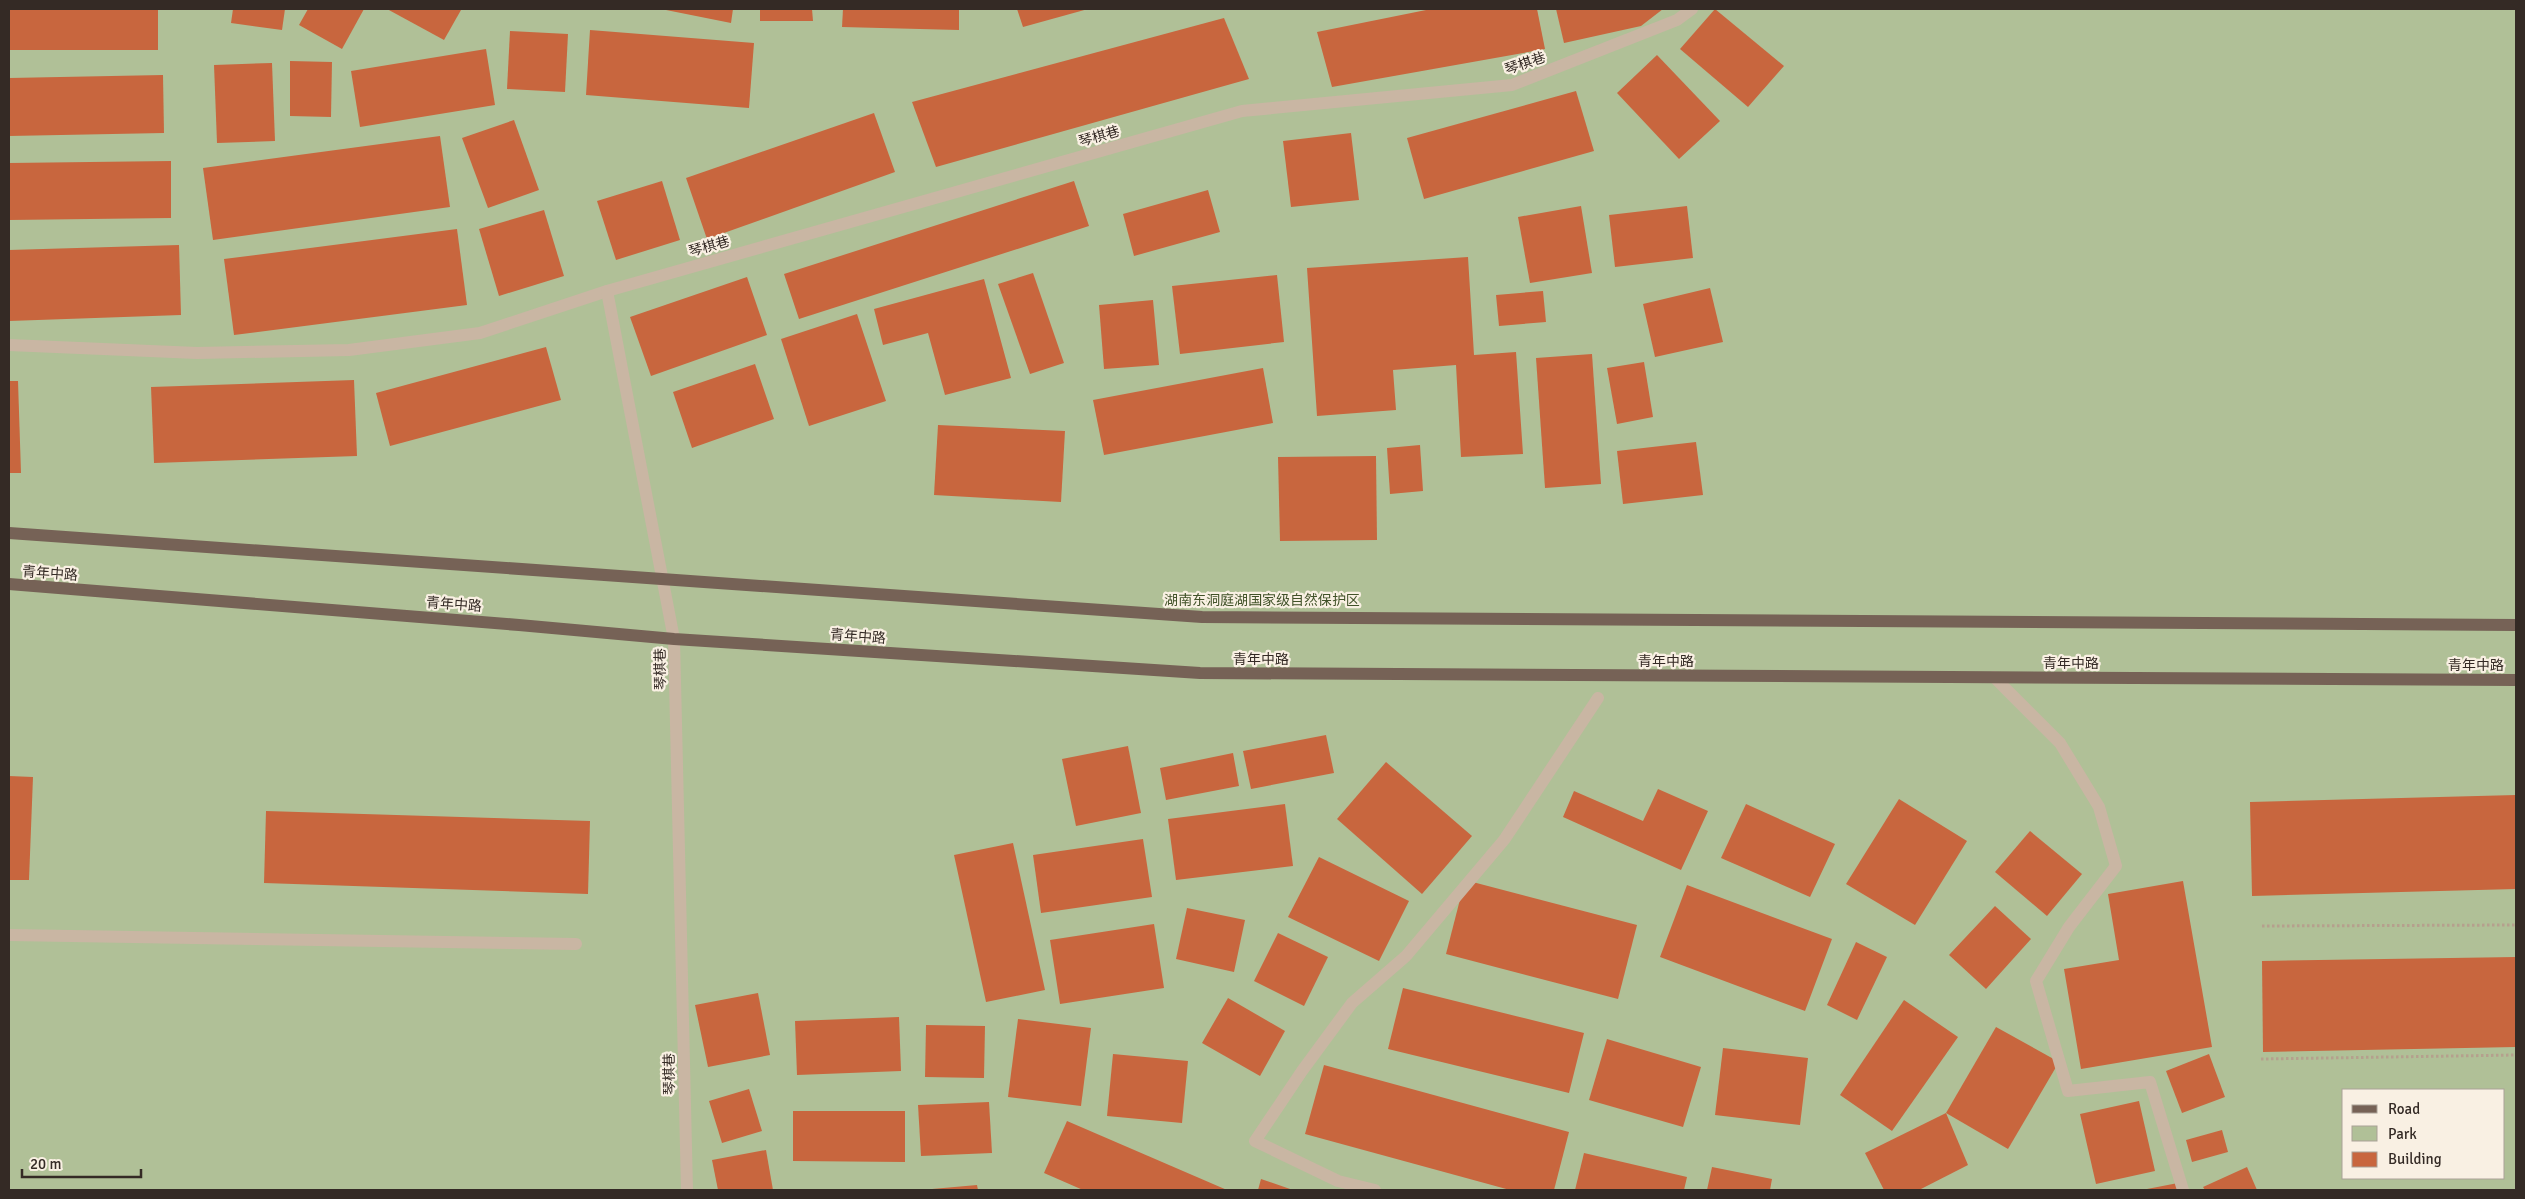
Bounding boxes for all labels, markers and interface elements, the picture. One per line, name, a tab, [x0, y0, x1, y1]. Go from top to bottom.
street label: 琴棋巷	[1503, 49, 1548, 78]
street label: 琴棋巷	[1077, 123, 1122, 150]
street label: 琴棋巷	[687, 233, 732, 260]
street label: 青年中路	[21, 563, 78, 584]
park label: 湖南东洞庭湖国家级自然保护区	[1164, 592, 1360, 609]
street label: 青年中路	[425, 594, 482, 615]
street label: 青年中路	[829, 626, 886, 647]
street label: 琴棋巷	[652, 648, 669, 690]
street label: 青年中路	[1233, 651, 1289, 668]
street label: 青年中路	[1638, 653, 1694, 670]
street label: 青年中路	[2043, 655, 2099, 672]
street label: 青年中路	[2448, 657, 2504, 674]
street label: 琴棋巷	[661, 1053, 678, 1095]
legend	[2342, 1089, 2505, 1179]
text: Road	[2388, 1100, 2420, 1118]
text: Park	[2388, 1125, 2417, 1143]
scale bar	[22, 1146, 141, 1178]
text: Building	[2388, 1150, 2442, 1168]
text: 20 m	[30, 1155, 61, 1173]

